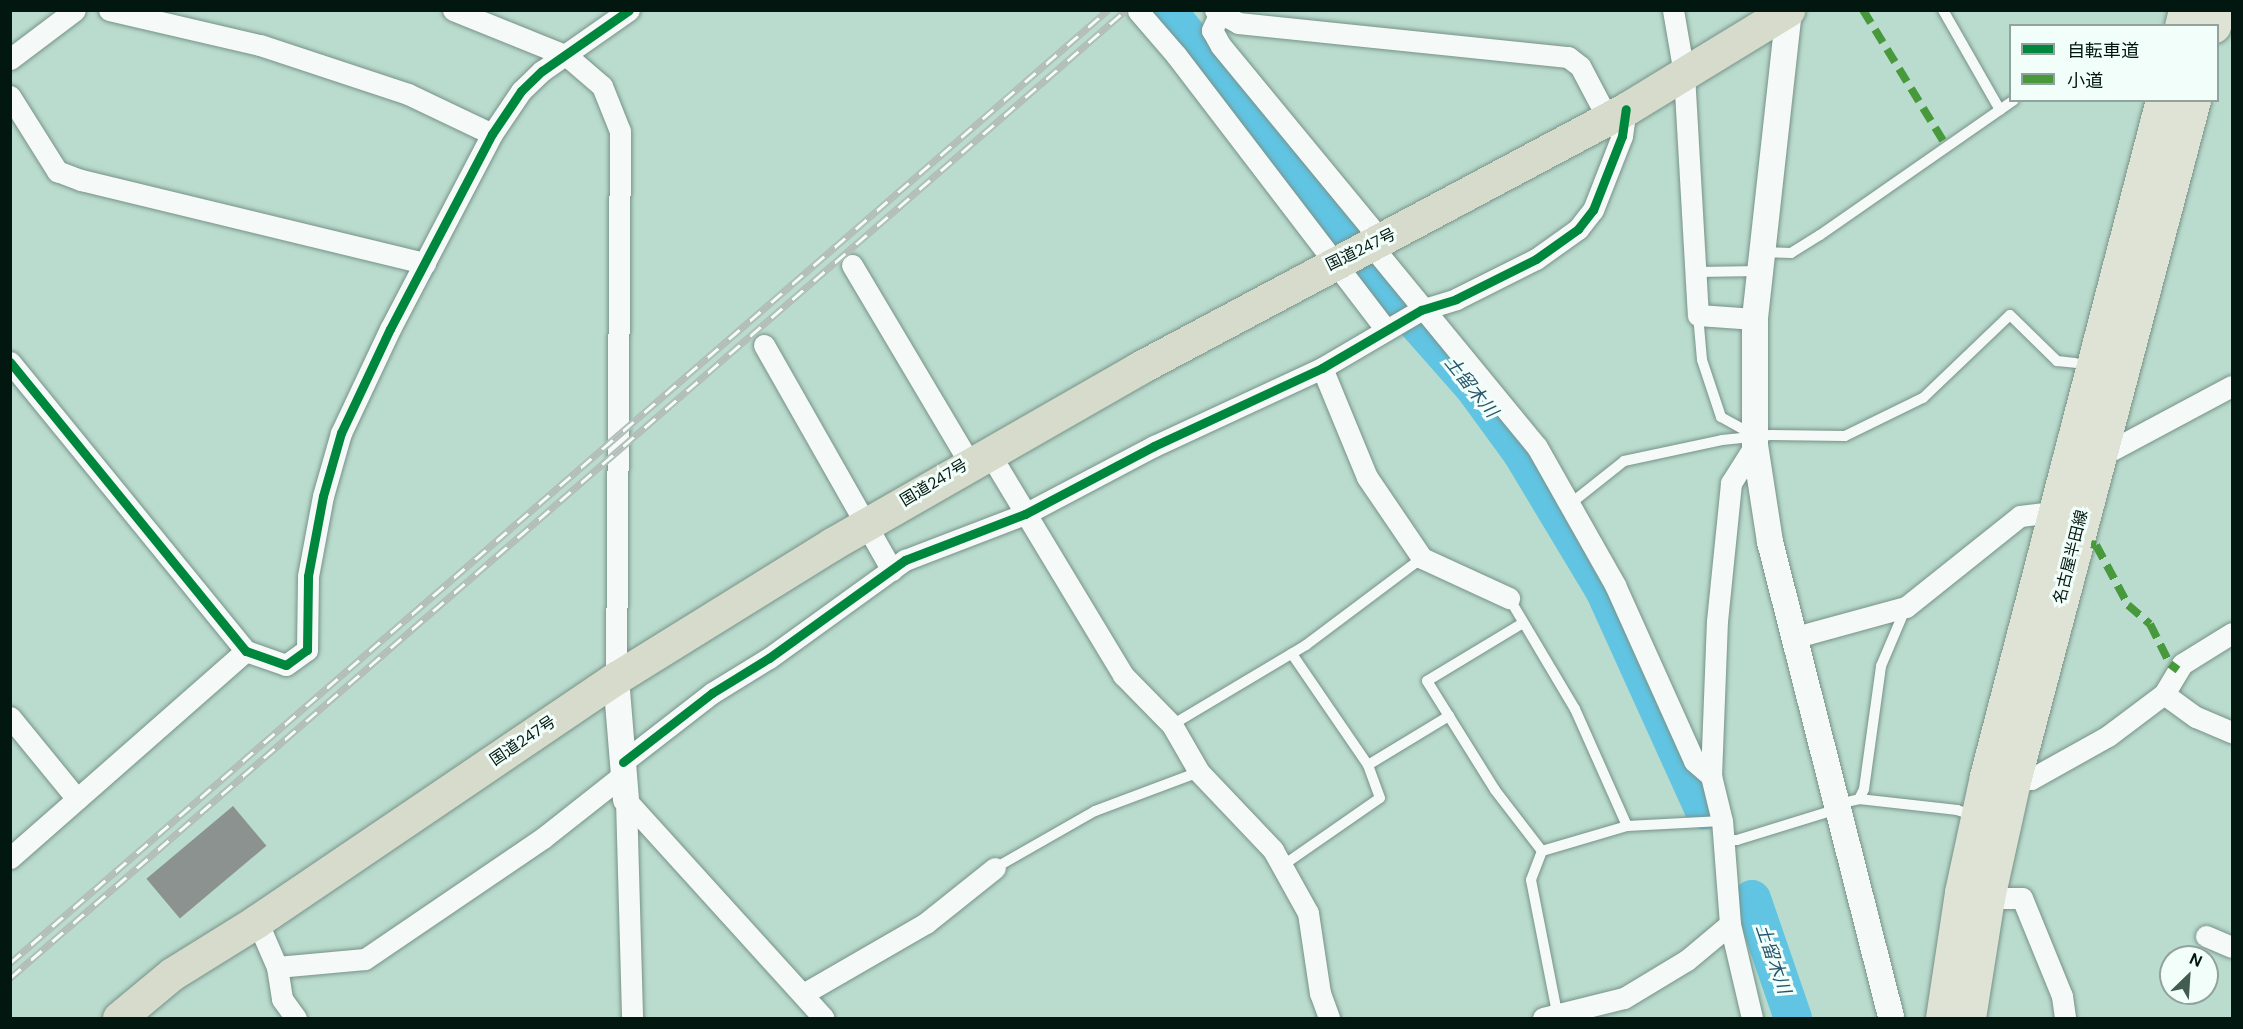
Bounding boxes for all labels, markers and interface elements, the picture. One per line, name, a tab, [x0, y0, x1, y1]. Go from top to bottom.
legend	[2009, 24, 2219, 102]
text: 自転車道	[2067, 39, 2139, 63]
text: 小道	[2067, 69, 2103, 93]
street label: 国道247号	[1323, 225, 1399, 275]
water label: 土留木川	[1440, 352, 1502, 422]
street label: 国道247号	[897, 455, 971, 511]
street label: 名古屋半田線	[2050, 508, 2092, 606]
street label: 国道247号	[486, 712, 560, 770]
water label: 土留木川	[1751, 921, 1795, 997]
north arrow	[2159, 945, 2219, 1005]
text: N	[2186, 948, 2206, 972]

